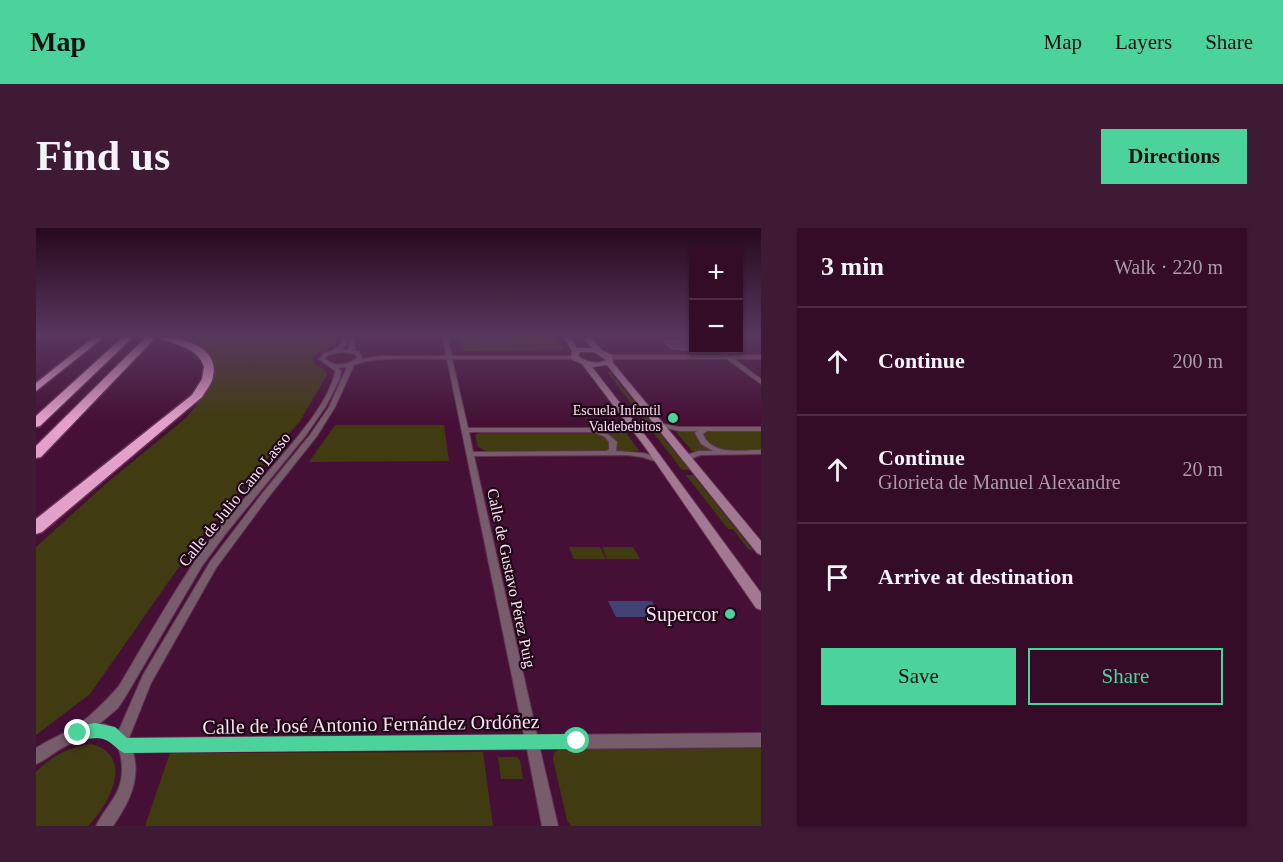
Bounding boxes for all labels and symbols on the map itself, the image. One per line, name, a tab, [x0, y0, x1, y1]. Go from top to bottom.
place label: Escuela Infantil Valdebebitos	[573, 403, 661, 434]
marker: Escuela Infantil Valdebebitos	[666, 411, 680, 425]
street label: Calle de Julio Cano Lasso	[175, 429, 294, 570]
street label: Calle de Gustavo Pérez Puig	[483, 487, 539, 670]
place label: Supercor	[646, 603, 718, 626]
marker: Supercor	[723, 607, 737, 621]
street label: Calle de José Antonio Fernández Ordóñez	[202, 710, 540, 738]
route end	[64, 719, 90, 745]
route start	[563, 727, 589, 753]

